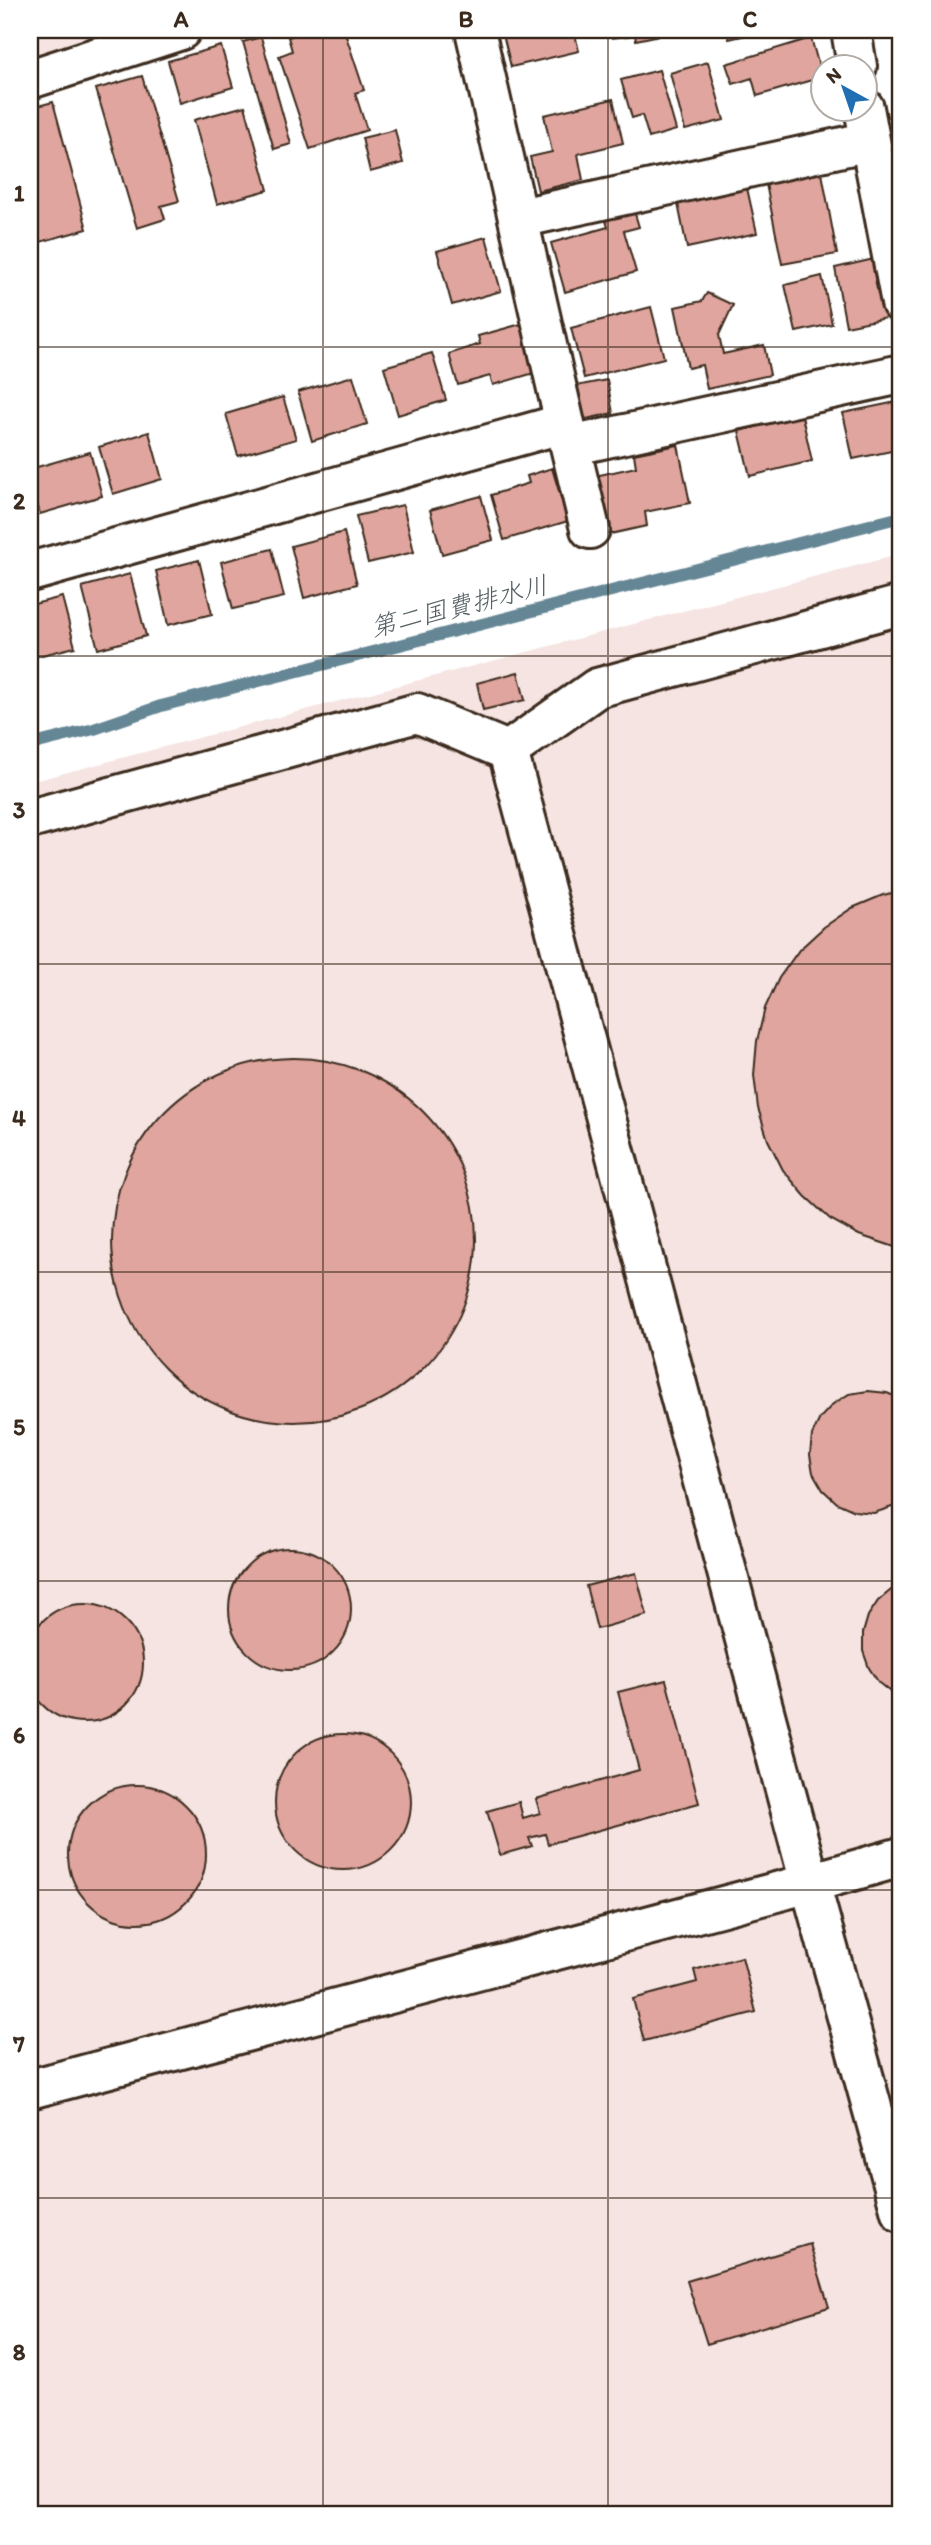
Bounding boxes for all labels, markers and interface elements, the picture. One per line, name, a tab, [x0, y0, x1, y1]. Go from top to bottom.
text: A	[173, 5, 189, 33]
text: B	[459, 5, 474, 33]
text: C	[743, 5, 758, 33]
north arrow	[808, 52, 878, 122]
text: N	[821, 62, 846, 88]
text: 1	[14, 179, 25, 207]
text: 2	[13, 487, 26, 515]
water label: 第二国費排水川	[367, 568, 551, 644]
text: 3	[13, 796, 26, 824]
text: 4	[12, 1104, 26, 1132]
text: 5	[13, 1413, 25, 1441]
text: 6	[13, 1721, 25, 1749]
text: 7	[12, 2030, 25, 2058]
text: 8	[13, 2338, 26, 2366]

